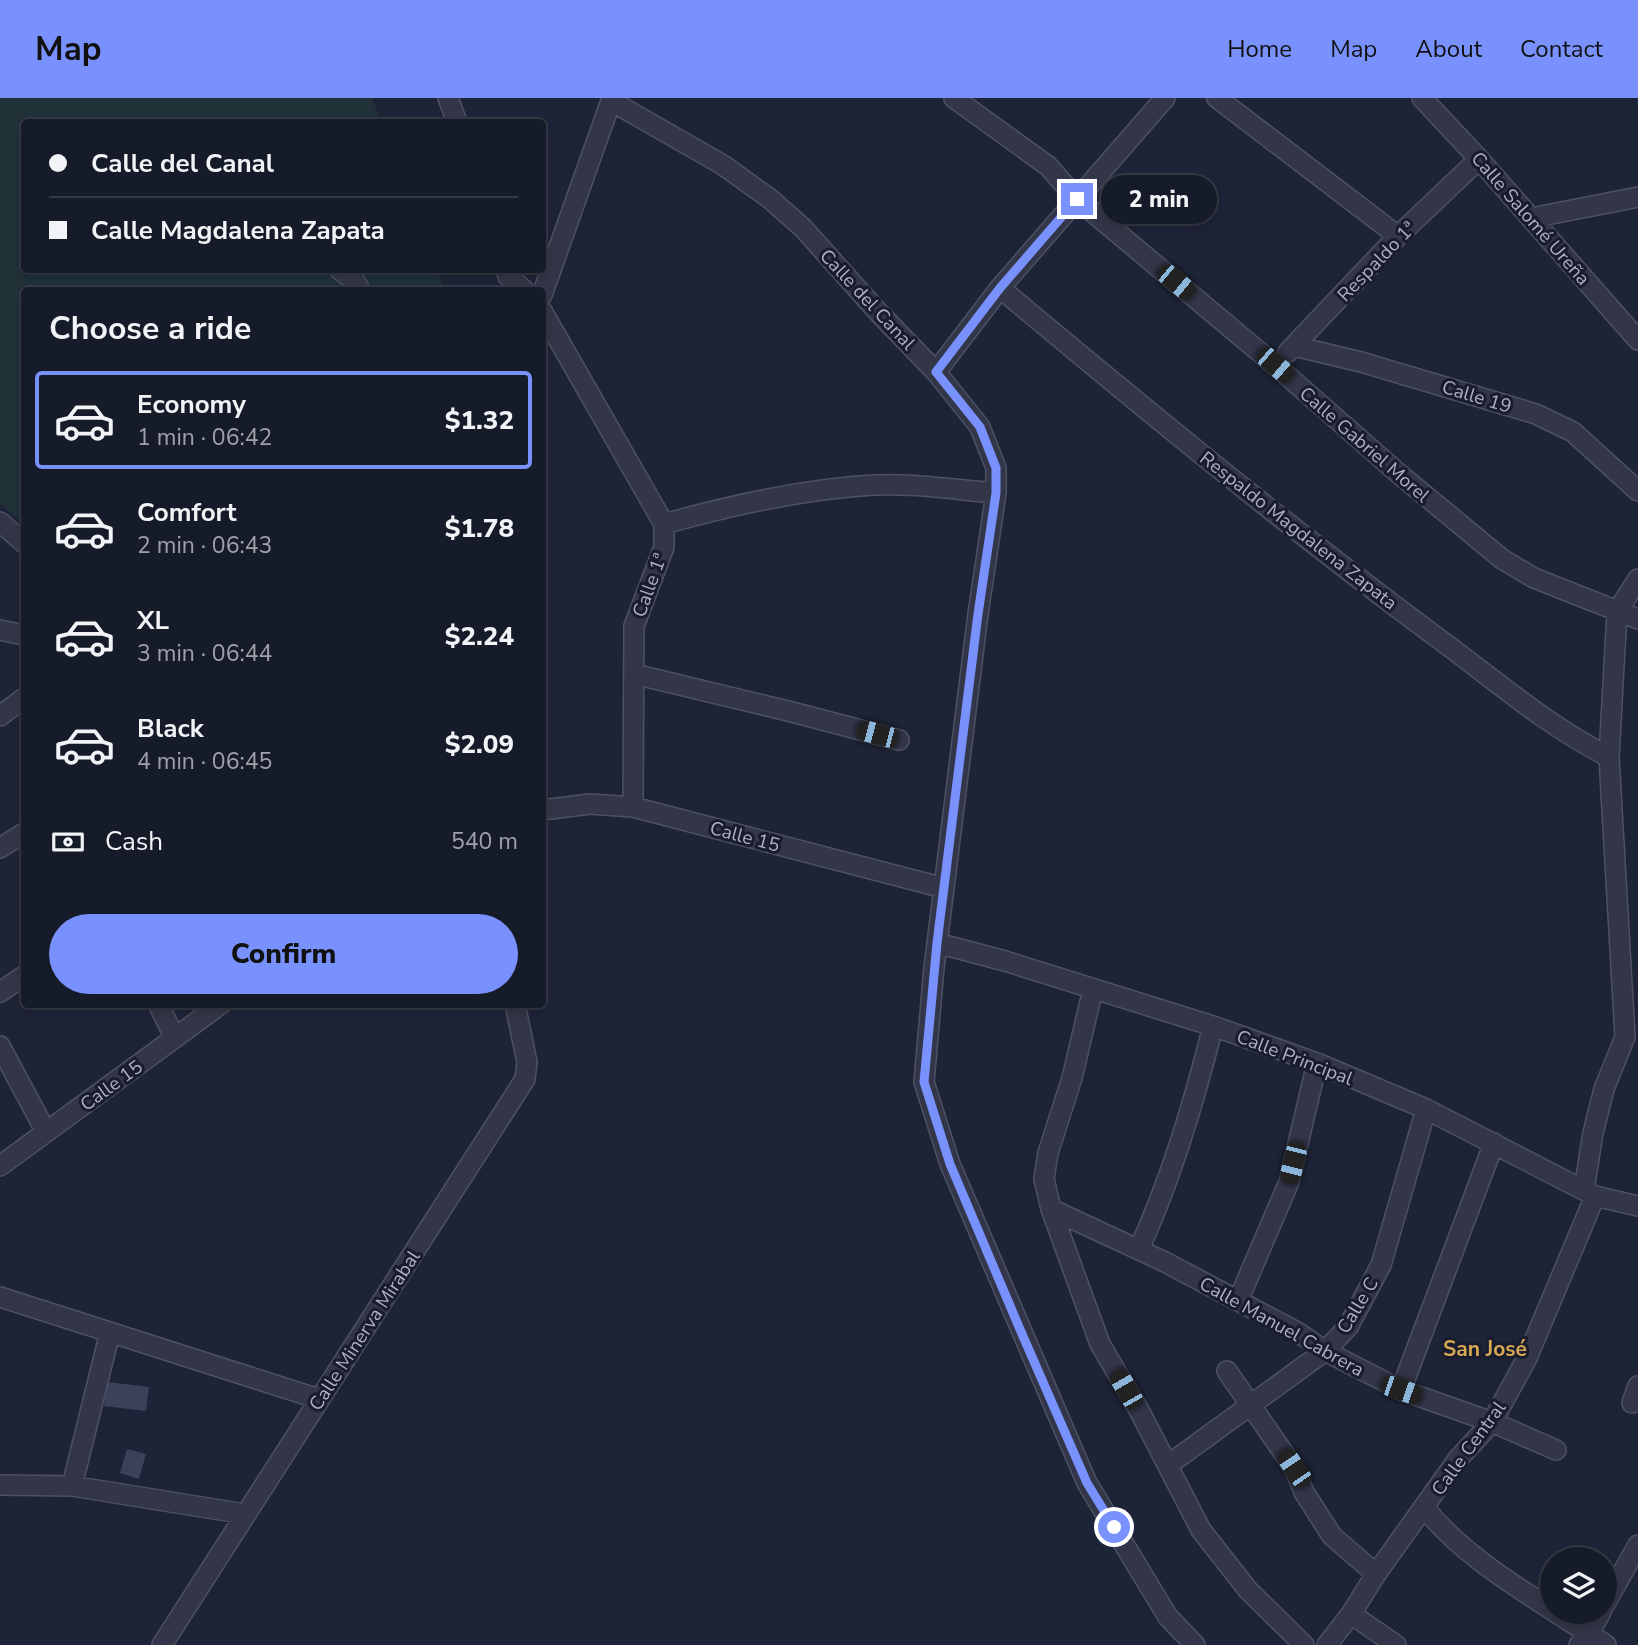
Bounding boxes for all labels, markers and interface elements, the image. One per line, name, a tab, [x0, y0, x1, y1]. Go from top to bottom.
text: Map	[35, 27, 102, 72]
text: Home	[1227, 33, 1292, 65]
text: Map	[1330, 33, 1377, 65]
text: About	[1415, 33, 1482, 65]
text: Contact	[1520, 33, 1603, 65]
text: Calle del Canal	[91, 146, 274, 181]
street label: Calle Salomé Ureña	[1465, 146, 1596, 291]
callout: 2 min	[1102, 174, 1217, 224]
route end	[1061, 183, 1093, 215]
text: 2 min	[1129, 184, 1189, 215]
text: Calle Magdalena Zapata	[91, 213, 385, 248]
street label: Respaldo 1ª	[1332, 216, 1422, 308]
street label: Calle del Canal	[814, 243, 921, 356]
car	[1154, 260, 1199, 304]
text: Choose a ride	[49, 307, 251, 350]
car	[1253, 343, 1298, 387]
street label: Calle 19	[1439, 374, 1515, 420]
street label: Calle Gabriel Morel	[1294, 381, 1435, 509]
text: Economy	[137, 387, 246, 422]
icon: car	[53, 389, 116, 452]
text: $1.32	[445, 403, 514, 438]
text: 1 min · 06:42	[137, 422, 272, 453]
street label: Respaldo Magdalena Zapata	[1194, 445, 1402, 616]
text: Comfort	[137, 495, 237, 530]
icon: car	[53, 497, 116, 560]
text: $1.78	[445, 511, 514, 546]
text: 2 min · 06:43	[137, 530, 272, 561]
street label: Calle 1ª	[626, 550, 673, 621]
text: XL	[137, 603, 169, 638]
icon: car	[53, 605, 116, 668]
text: $2.24	[445, 619, 514, 654]
text: 3 min · 06:44	[137, 638, 272, 669]
text: Black	[137, 711, 204, 746]
icon: car	[53, 713, 116, 776]
car	[854, 718, 901, 750]
text: $2.09	[445, 727, 514, 762]
text: 4 min · 06:45	[137, 746, 272, 777]
street label: Calle 15	[707, 815, 783, 859]
icon: cash	[49, 823, 87, 861]
text: Cash	[105, 824, 163, 859]
text: 540 m	[451, 826, 518, 857]
button: Confirm	[49, 914, 518, 994]
street label: Calle Principal	[1233, 1024, 1357, 1092]
street label: Calle 15	[75, 1054, 148, 1117]
car	[1278, 1140, 1309, 1186]
street label: Calle Minerva Mirabal	[303, 1245, 427, 1416]
street label: Calle Manuel Cabrera	[1195, 1271, 1368, 1383]
street label: Calle C	[1331, 1272, 1385, 1339]
district label: San José	[1443, 1335, 1527, 1363]
car	[1107, 1366, 1146, 1412]
car	[1378, 1373, 1425, 1407]
street label: Calle Central	[1426, 1396, 1512, 1501]
car	[1274, 1445, 1315, 1491]
route start	[1098, 1511, 1130, 1543]
map controls	[1540, 1547, 1617, 1624]
button: layers	[1540, 1547, 1617, 1624]

